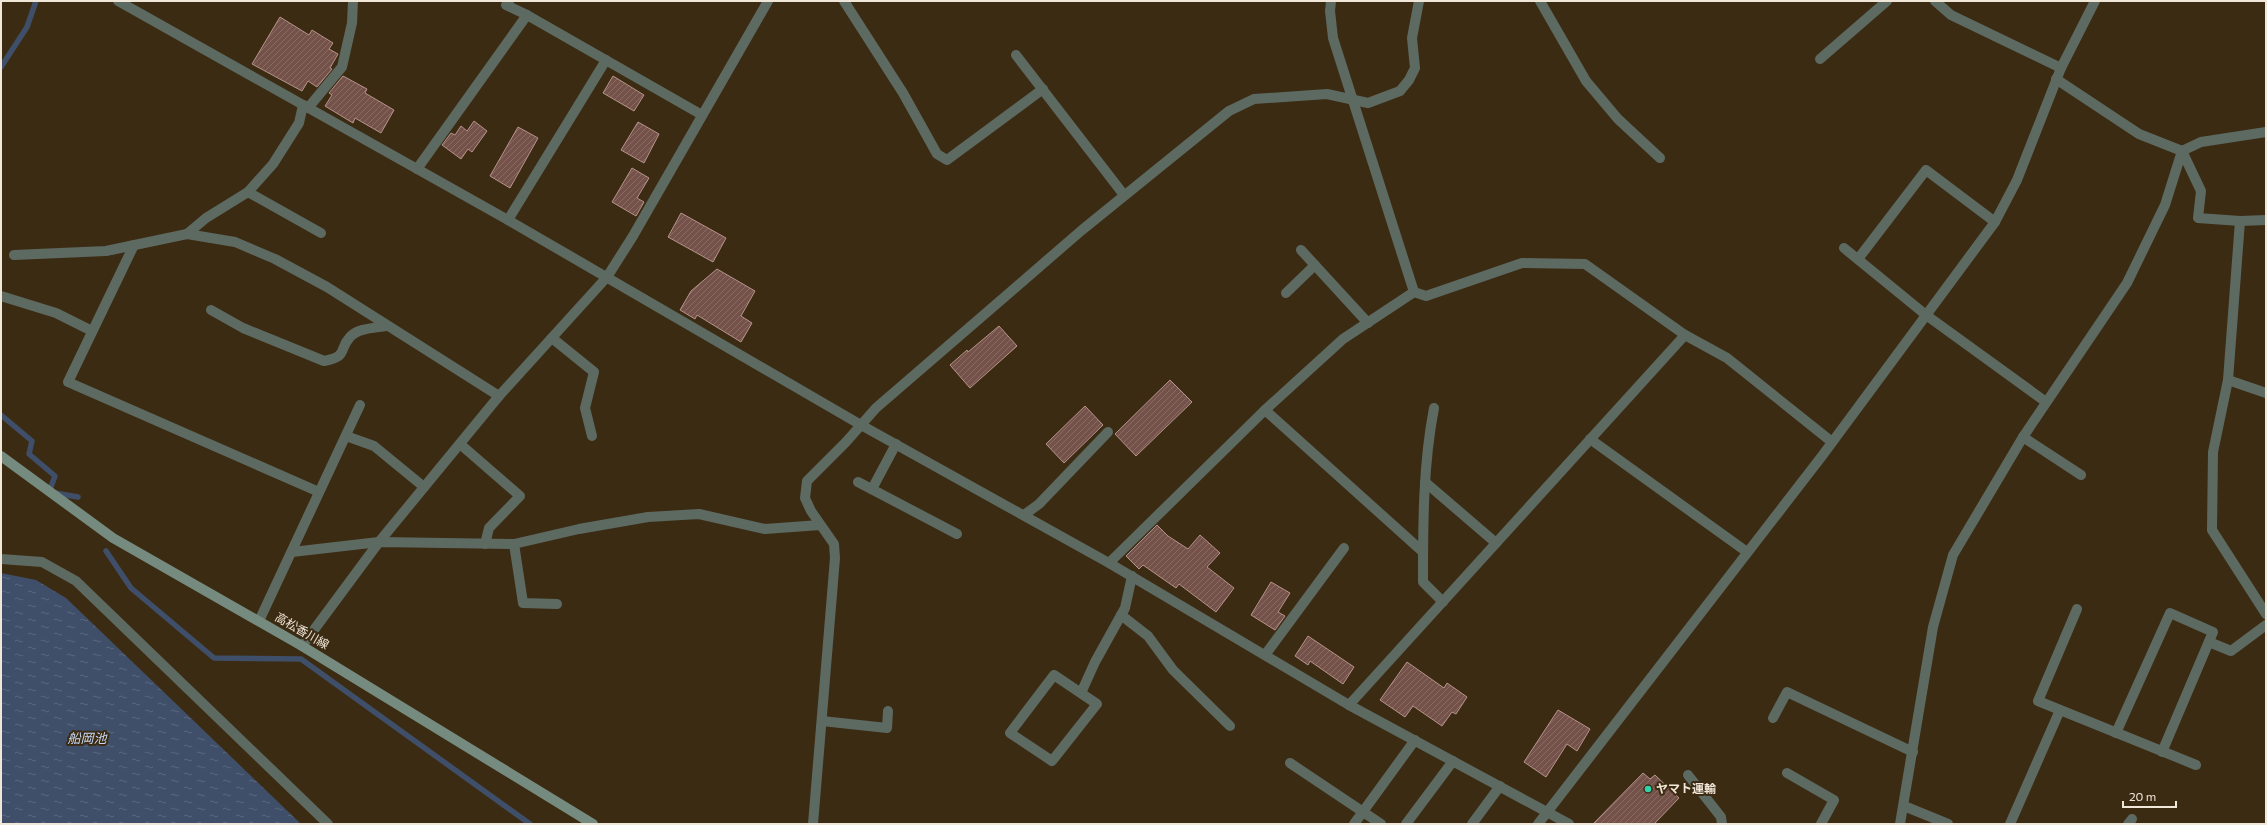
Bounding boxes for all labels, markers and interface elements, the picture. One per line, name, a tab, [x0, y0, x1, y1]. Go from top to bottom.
street label: 高松香川線	[273, 609, 332, 651]
water label: 船岡池	[67, 730, 108, 746]
place label: ヤマト運輸	[1656, 781, 1716, 795]
scale bar	[2123, 783, 2176, 809]
marker: ヤマト運輸	[1643, 784, 1653, 794]
text: 20 m	[2129, 789, 2156, 803]

